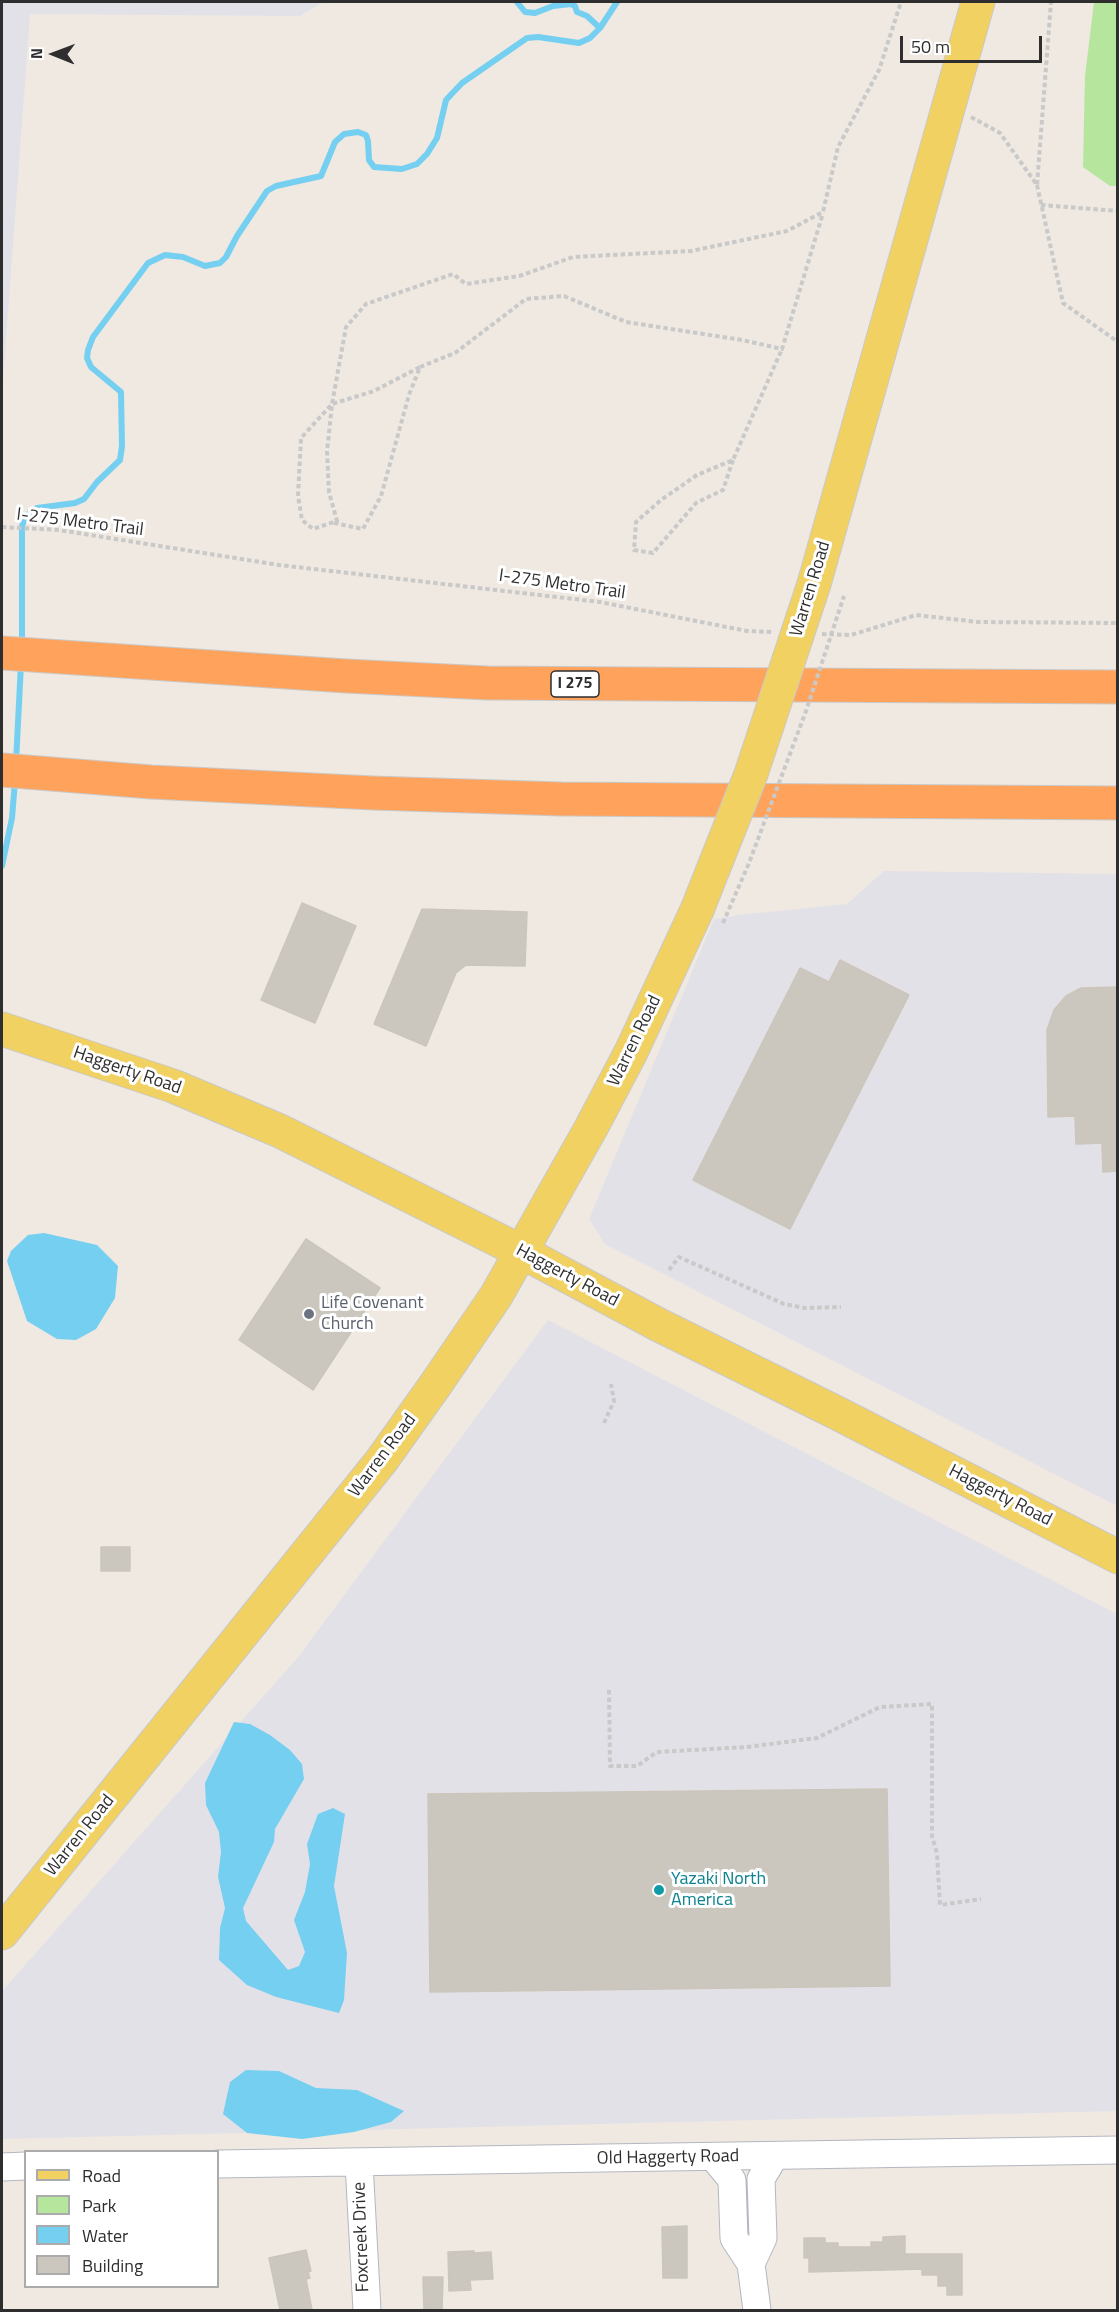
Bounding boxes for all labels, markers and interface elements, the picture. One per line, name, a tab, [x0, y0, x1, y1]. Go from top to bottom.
north arrow	[24, 24, 84, 84]
scale bar	[903, 24, 1046, 62]
text: 50 m	[911, 33, 950, 60]
text: N	[24, 48, 48, 59]
street label: I-275 Metro Trail	[15, 505, 145, 541]
street label: Warren Road	[786, 539, 836, 639]
street label: I-275 Metro Trail	[497, 565, 627, 605]
road number: I 275	[551, 671, 599, 697]
street label: Warren Road	[604, 992, 666, 1090]
street label: Haggerty Road	[70, 1042, 184, 1100]
street label: Haggerty Road	[512, 1240, 622, 1312]
place label: Life Covenant Church	[321, 1293, 424, 1336]
marker: Life Covenant Church	[302, 1307, 316, 1321]
street label: Warren Road	[345, 1410, 421, 1502]
street label: Haggerty Road	[945, 1461, 1055, 1531]
street label: Warren Road	[41, 1791, 119, 1881]
place label: Yazaki North America	[671, 1869, 766, 1912]
marker: Yazaki North America	[652, 1883, 666, 1897]
street label: Old Haggerty Road	[597, 2146, 739, 2170]
legend	[24, 2150, 219, 2288]
text: Road	[82, 2162, 121, 2189]
street label: Foxcreek Drive	[349, 2181, 375, 2293]
text: Park	[82, 2192, 116, 2219]
text: Water	[82, 2222, 128, 2249]
text: Building	[82, 2252, 143, 2279]

